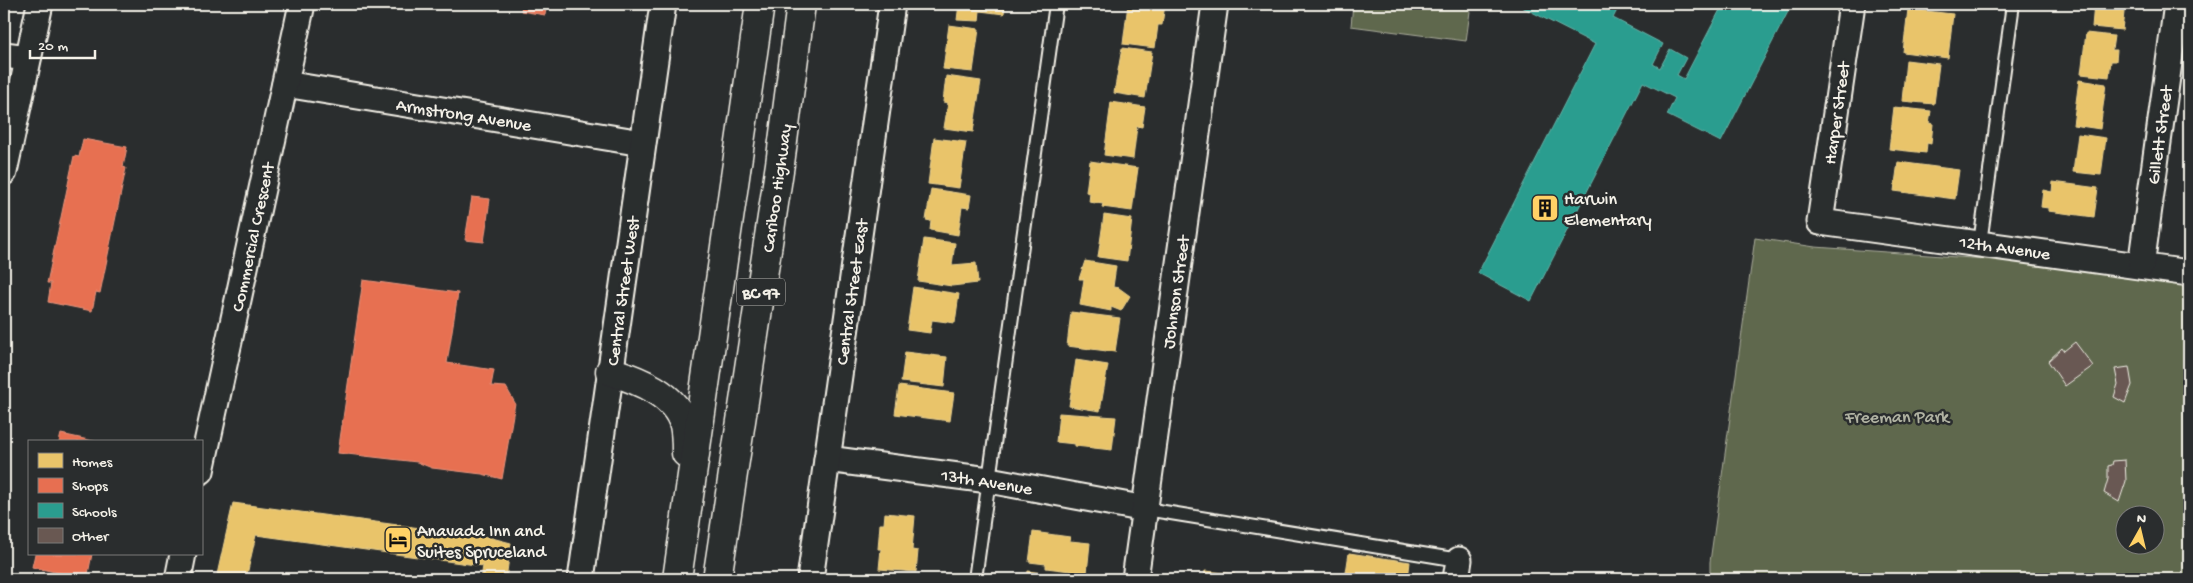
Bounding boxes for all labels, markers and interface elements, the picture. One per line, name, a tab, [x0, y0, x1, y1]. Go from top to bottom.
scale bar	[30, 28, 95, 60]
text: 20 m	[38, 38, 68, 56]
street label: Harper Street	[1821, 59, 1856, 166]
street label: Gillett Street	[2144, 83, 2179, 186]
street label: Armstrong Avenue	[394, 95, 533, 138]
street label: Cariboo Highway	[759, 123, 798, 254]
street label: Commercial Crescent	[228, 159, 281, 314]
place label: Harwin Elementary	[1564, 190, 1652, 232]
building icon: Harwin Elementary	[1530, 193, 1560, 223]
street label: Central Street West	[604, 214, 646, 367]
street label: Central Street East	[833, 216, 874, 367]
street label: Johnson Street	[1159, 233, 1196, 350]
street label: 12th Avenue	[1957, 233, 2052, 266]
road number: BC 97	[737, 278, 785, 306]
park label: Freeman Park	[1844, 408, 1951, 429]
legend	[28, 440, 202, 556]
text: Homes	[72, 454, 113, 472]
street label: 13th Avenue	[939, 466, 1034, 501]
text: Shops	[72, 478, 108, 496]
text: Schools	[72, 504, 117, 522]
north arrow	[2116, 506, 2166, 556]
text: N	[2136, 511, 2147, 529]
place label: Anavada Inn and Suites Spruceland	[417, 522, 547, 564]
hotel icon: Anavada Inn and Suites Spruceland	[383, 525, 413, 555]
text: Other	[72, 528, 110, 546]

